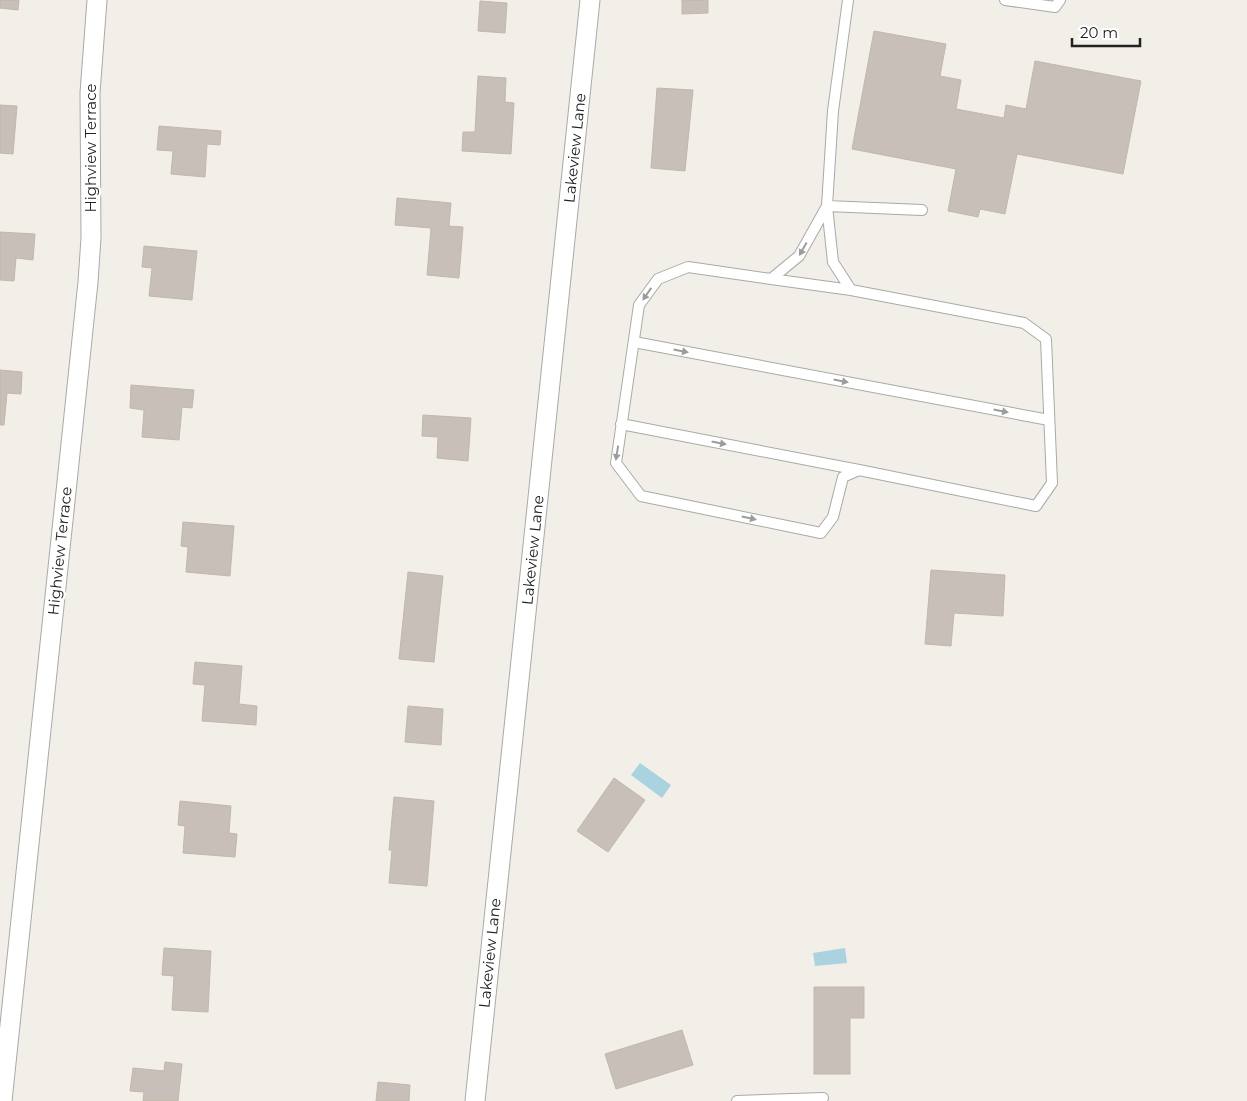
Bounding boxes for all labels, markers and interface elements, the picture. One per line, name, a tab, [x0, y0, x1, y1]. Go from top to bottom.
scale bar	[1072, 15, 1140, 47]
text: 20 m	[1080, 23, 1118, 42]
street label: Highview Terrace	[81, 83, 100, 213]
street label: Lakeview Lane	[559, 92, 590, 204]
one-way arrow	[799, 241, 807, 256]
one-way arrow	[642, 288, 652, 301]
one-way arrow	[674, 348, 690, 356]
one-way arrow	[834, 378, 850, 386]
one-way arrow	[993, 408, 1009, 416]
one-way arrow	[711, 439, 727, 447]
one-way arrow	[613, 445, 621, 461]
street label: Highview Terrace	[43, 486, 76, 616]
street label: Lakeview Lane	[517, 494, 548, 606]
one-way arrow	[742, 515, 758, 523]
street label: Lakeview Lane	[474, 897, 505, 1009]

